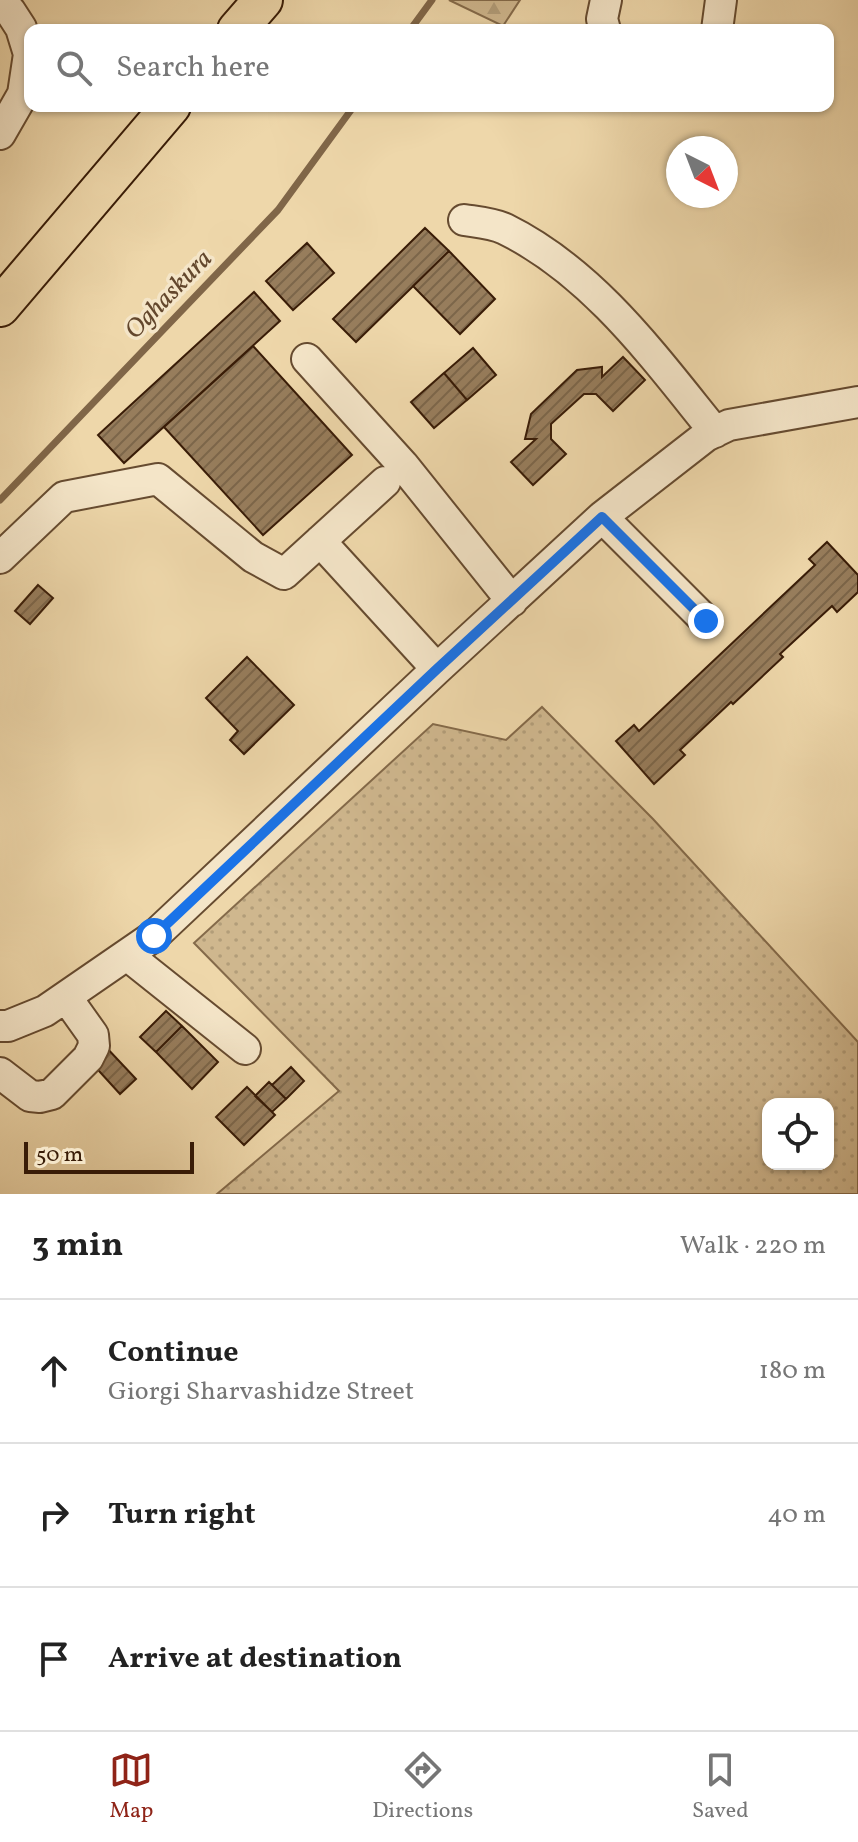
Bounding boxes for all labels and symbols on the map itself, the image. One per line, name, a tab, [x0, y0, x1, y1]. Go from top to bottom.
north arrow	[666, 136, 738, 208]
water label: Oghaskura	[117, 242, 221, 348]
route end	[688, 603, 724, 639]
route start	[136, 918, 172, 954]
scale bar	[24, 1138, 194, 1174]

